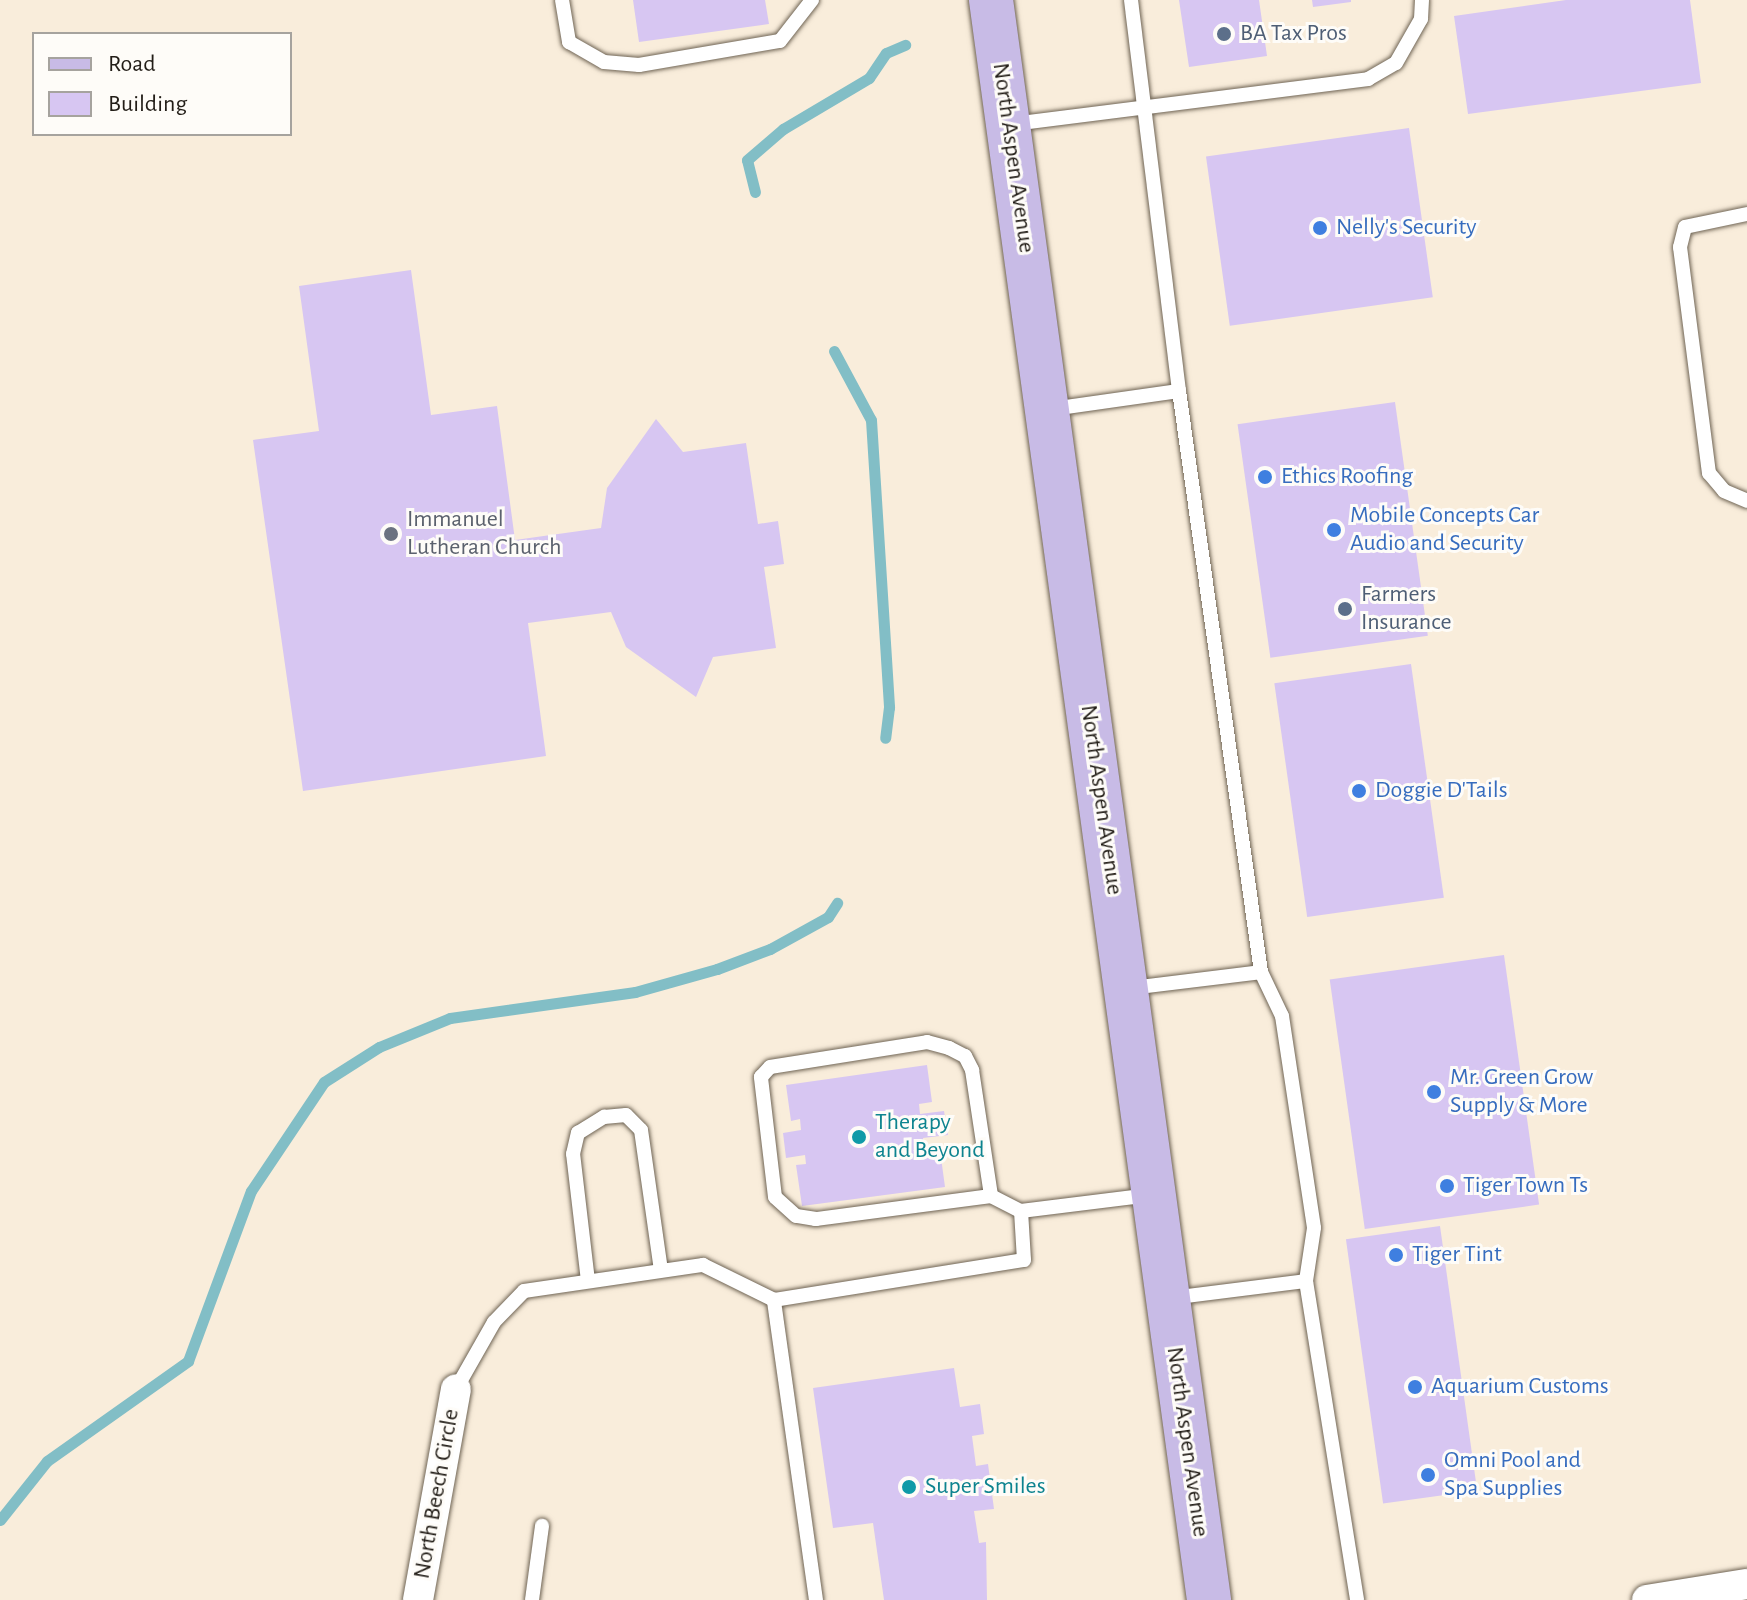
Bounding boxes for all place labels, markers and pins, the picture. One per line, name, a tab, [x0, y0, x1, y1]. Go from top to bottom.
place label: BA Tax Pros	[1240, 20, 1347, 48]
marker: BA Tax Pros	[1215, 25, 1233, 43]
place label: Nelly's Security	[1336, 214, 1476, 242]
marker: Nelly's Security	[1311, 219, 1329, 237]
place label: Ethics Roofing	[1281, 463, 1413, 491]
marker: Ethics Roofing	[1256, 468, 1274, 486]
place label: Mobile Concepts Car Audio and Security	[1350, 502, 1539, 558]
place label: Immanuel Lutheran Church	[407, 506, 562, 562]
marker: Mobile Concepts Car Audio and Security	[1325, 521, 1343, 539]
marker: Immanuel Lutheran Church	[382, 525, 400, 543]
place label: Farmers Insurance	[1361, 581, 1452, 637]
marker: Farmers Insurance	[1336, 600, 1354, 618]
place label: Doggie D'Tails	[1375, 777, 1508, 805]
marker: Doggie D'Tails	[1350, 782, 1368, 800]
place label: Mr. Green Grow Supply & More	[1450, 1064, 1593, 1120]
marker: Mr. Green Grow Supply & More	[1425, 1083, 1443, 1101]
place label: Therapy and Beyond	[875, 1109, 985, 1165]
marker: Therapy and Beyond	[850, 1128, 868, 1146]
place label: Tiger Town Ts	[1463, 1172, 1588, 1200]
marker: Tiger Town Ts	[1438, 1177, 1456, 1195]
place label: Tiger Tint	[1412, 1241, 1502, 1269]
marker: Tiger Tint	[1387, 1246, 1405, 1264]
place label: Aquarium Customs	[1431, 1373, 1609, 1401]
marker: Aquarium Customs	[1406, 1378, 1424, 1396]
place label: Omni Pool and Spa Supplies	[1444, 1447, 1581, 1503]
marker: Omni Pool and Spa Supplies	[1419, 1466, 1437, 1484]
place label: Super Smiles	[925, 1473, 1046, 1501]
marker: Super Smiles	[900, 1478, 918, 1496]

